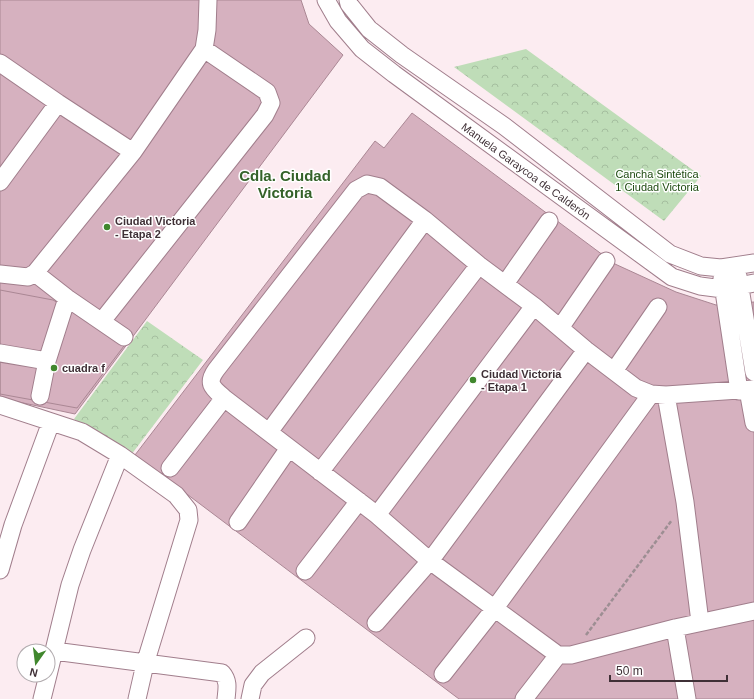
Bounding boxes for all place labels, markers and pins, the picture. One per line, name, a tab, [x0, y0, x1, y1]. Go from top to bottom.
place label: Ciudad Victoria - Etapa 2	[115, 215, 196, 240]
marker: Ciudad Victoria - Etapa 2	[102, 222, 112, 232]
place label: cuadra f	[62, 362, 105, 374]
marker: cuadra f	[49, 363, 59, 373]
place label: Ciudad Victoria - Etapa 1	[481, 368, 562, 393]
marker: Ciudad Victoria - Etapa 1	[468, 375, 478, 385]

